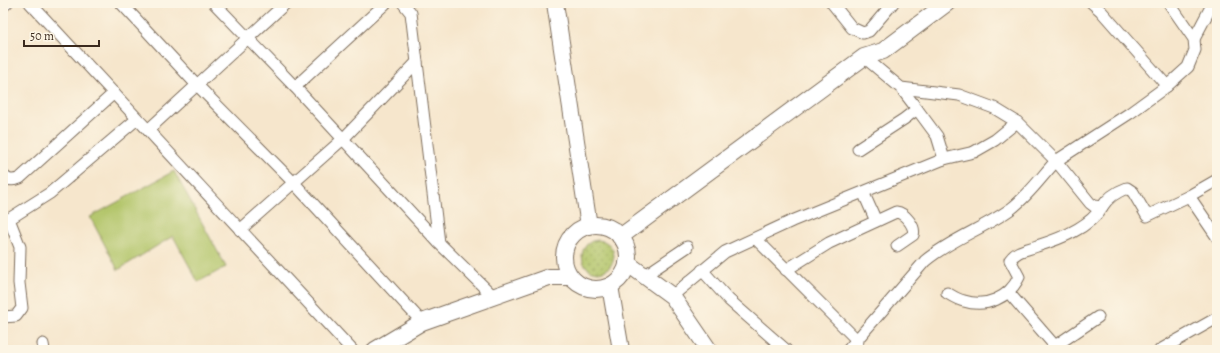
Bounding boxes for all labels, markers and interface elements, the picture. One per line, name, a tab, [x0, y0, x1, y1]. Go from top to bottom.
scale bar	[24, 22, 99, 48]
text: 50 m	[30, 28, 54, 44]

